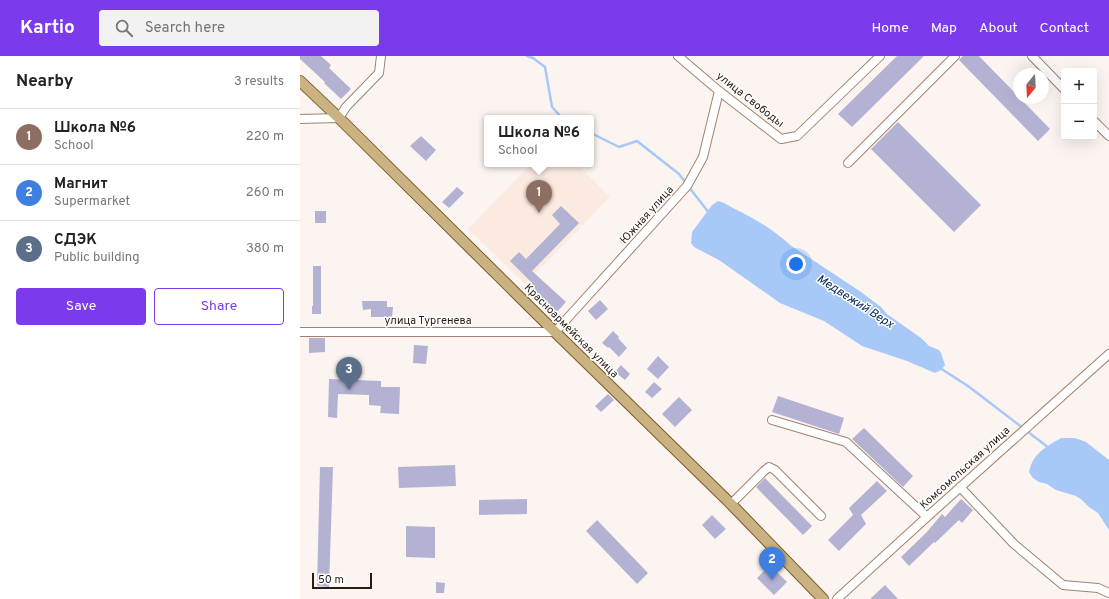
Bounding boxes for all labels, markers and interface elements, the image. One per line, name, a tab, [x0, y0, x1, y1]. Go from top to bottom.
search box	[99, 10, 379, 46]
text: Kartio	[20, 16, 75, 40]
icon: search	[113, 17, 135, 39]
text: Search here	[145, 19, 225, 38]
text: Home	[872, 20, 909, 37]
text: Map	[931, 20, 957, 37]
text: About	[979, 20, 1018, 37]
text: Contact	[1040, 20, 1089, 37]
north arrow	[1013, 68, 1049, 104]
map controls	[1061, 68, 1097, 140]
button: +	[1061, 68, 1097, 104]
street label: улица Свободы	[713, 69, 787, 131]
text: Nearby	[16, 71, 73, 93]
text: 3 results	[234, 74, 284, 90]
button: −	[1061, 104, 1097, 140]
popup	[484, 115, 594, 167]
text: Школа №6	[54, 119, 136, 138]
text: Школа №6	[498, 124, 580, 143]
text: 1	[26, 129, 32, 145]
text: 220 m	[246, 129, 284, 145]
text: School	[54, 138, 94, 154]
text: School	[498, 143, 538, 159]
text: Магнит	[54, 175, 107, 194]
pin: 1	[526, 180, 552, 213]
street label: Южная улица	[617, 183, 677, 247]
text: 2	[25, 185, 33, 201]
text: 260 m	[246, 185, 284, 201]
text: Supermarket	[54, 194, 130, 210]
text: СДЭК	[54, 231, 97, 250]
text: 3	[25, 241, 33, 257]
text: 380 m	[246, 241, 284, 257]
text: Public building	[54, 250, 140, 266]
your location	[786, 254, 806, 274]
water label: Медвежий Верх	[814, 271, 897, 333]
street label: Красноармейская улица	[521, 281, 621, 381]
button: Save	[16, 288, 146, 325]
button: Share	[154, 288, 284, 325]
street label: улица Тургенева	[384, 314, 472, 328]
pin: 3	[336, 357, 362, 390]
street label: Комсомольская улица	[917, 424, 1013, 512]
pin: 2	[759, 547, 785, 580]
scale bar	[312, 571, 372, 590]
text: 50 m	[318, 573, 344, 587]

